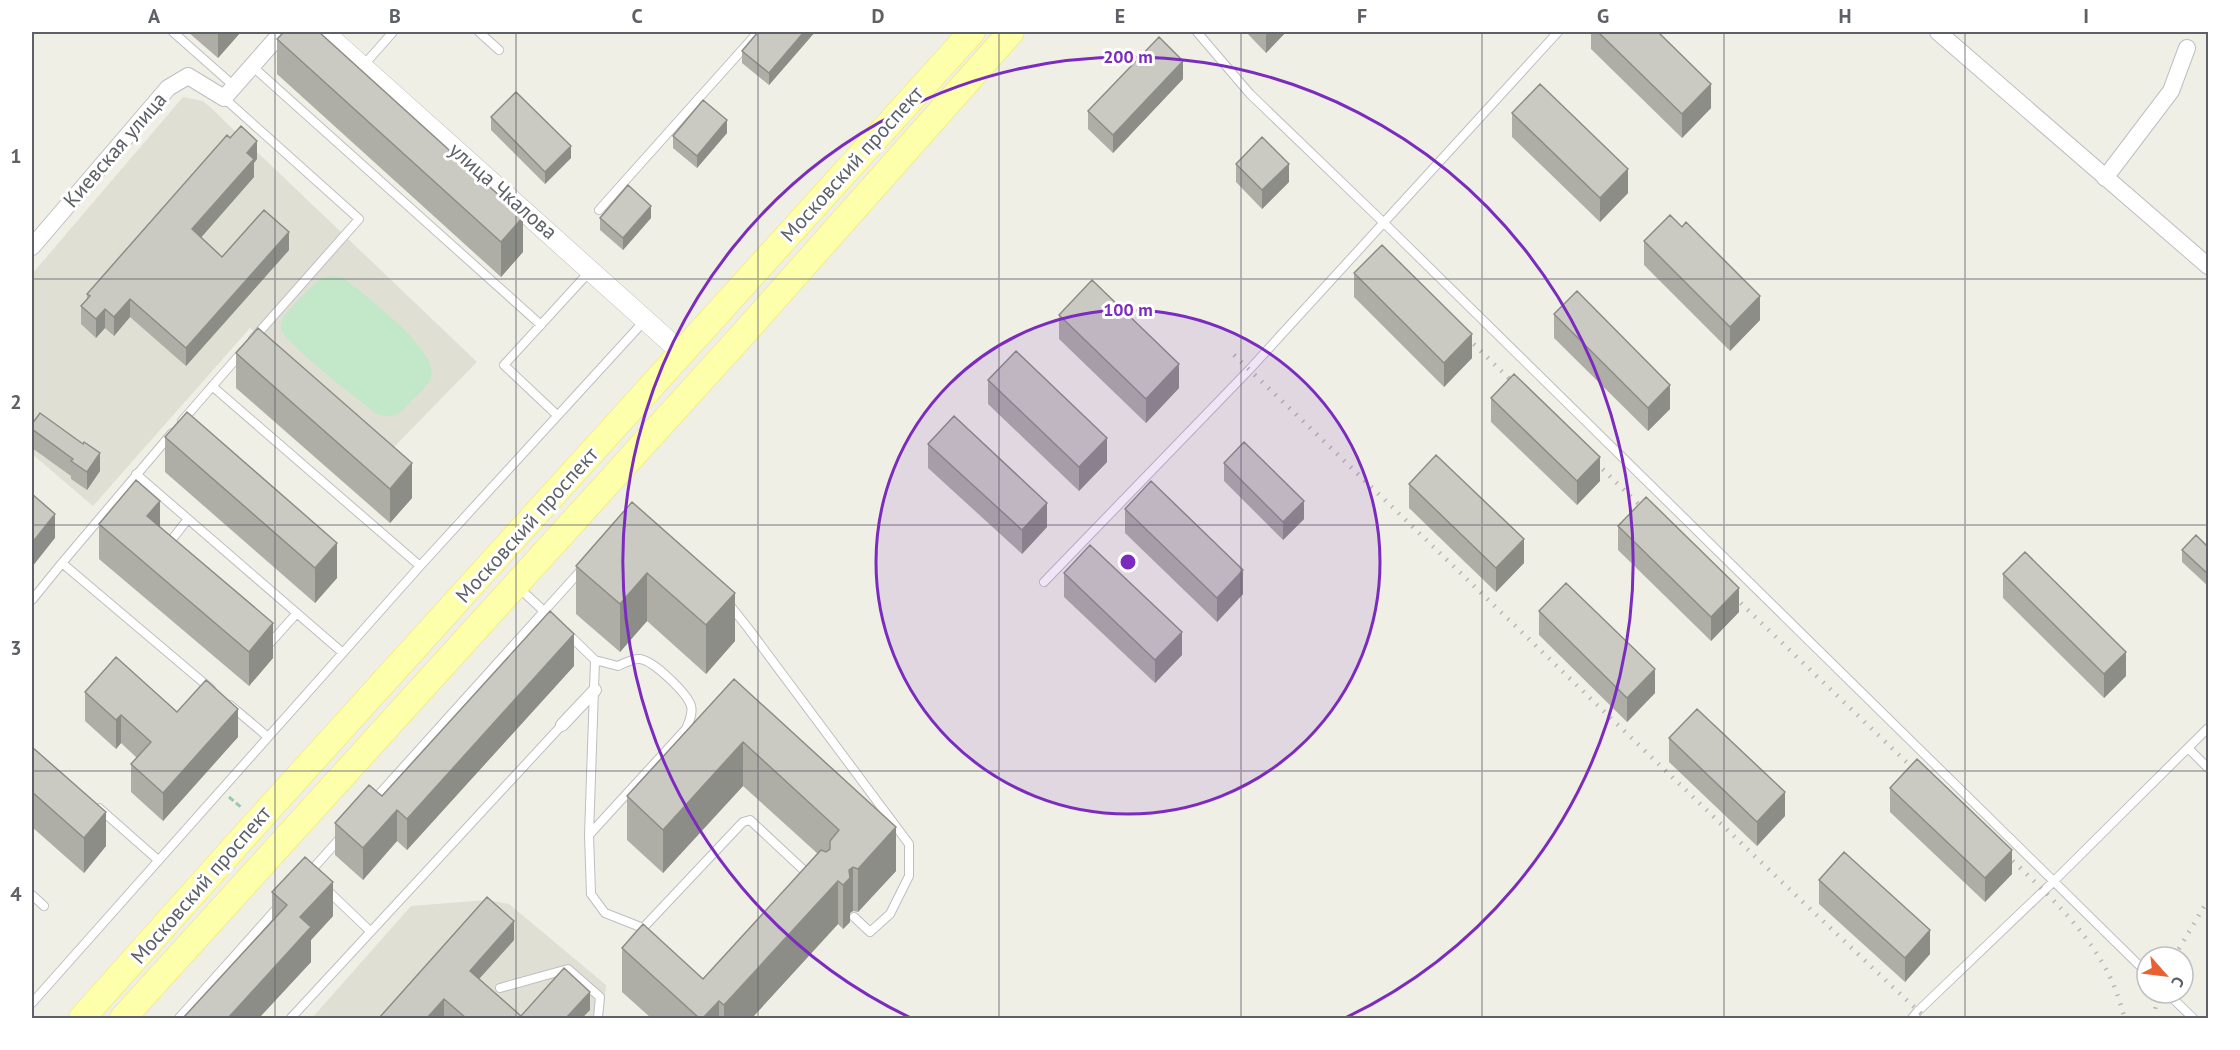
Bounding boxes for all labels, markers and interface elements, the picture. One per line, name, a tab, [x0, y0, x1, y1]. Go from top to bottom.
text: A	[148, 3, 161, 29]
text: B	[389, 3, 401, 29]
text: C	[631, 3, 643, 29]
text: D	[872, 3, 885, 29]
text: E	[1115, 3, 1125, 29]
text: F	[1357, 3, 1367, 29]
text: G	[1597, 3, 1609, 29]
text: H	[1838, 3, 1852, 29]
text: I	[2083, 3, 2089, 29]
text: 200 m	[1103, 45, 1153, 68]
street label: Московский проспект	[774, 80, 929, 247]
street label: Киевская улица	[57, 86, 172, 213]
street label: улица Чкалова	[444, 136, 563, 245]
text: 1	[10, 143, 22, 169]
text: 100 m	[1103, 298, 1153, 321]
text: 2	[10, 389, 22, 415]
street label: Московский проспект	[449, 441, 604, 608]
centre of rings	[1118, 552, 1138, 572]
text: 3	[10, 635, 22, 661]
street label: Московский проспект	[125, 800, 277, 969]
text: 4	[10, 881, 22, 907]
north arrow	[2135, 945, 2195, 1005]
text: С	[2167, 973, 2189, 991]

